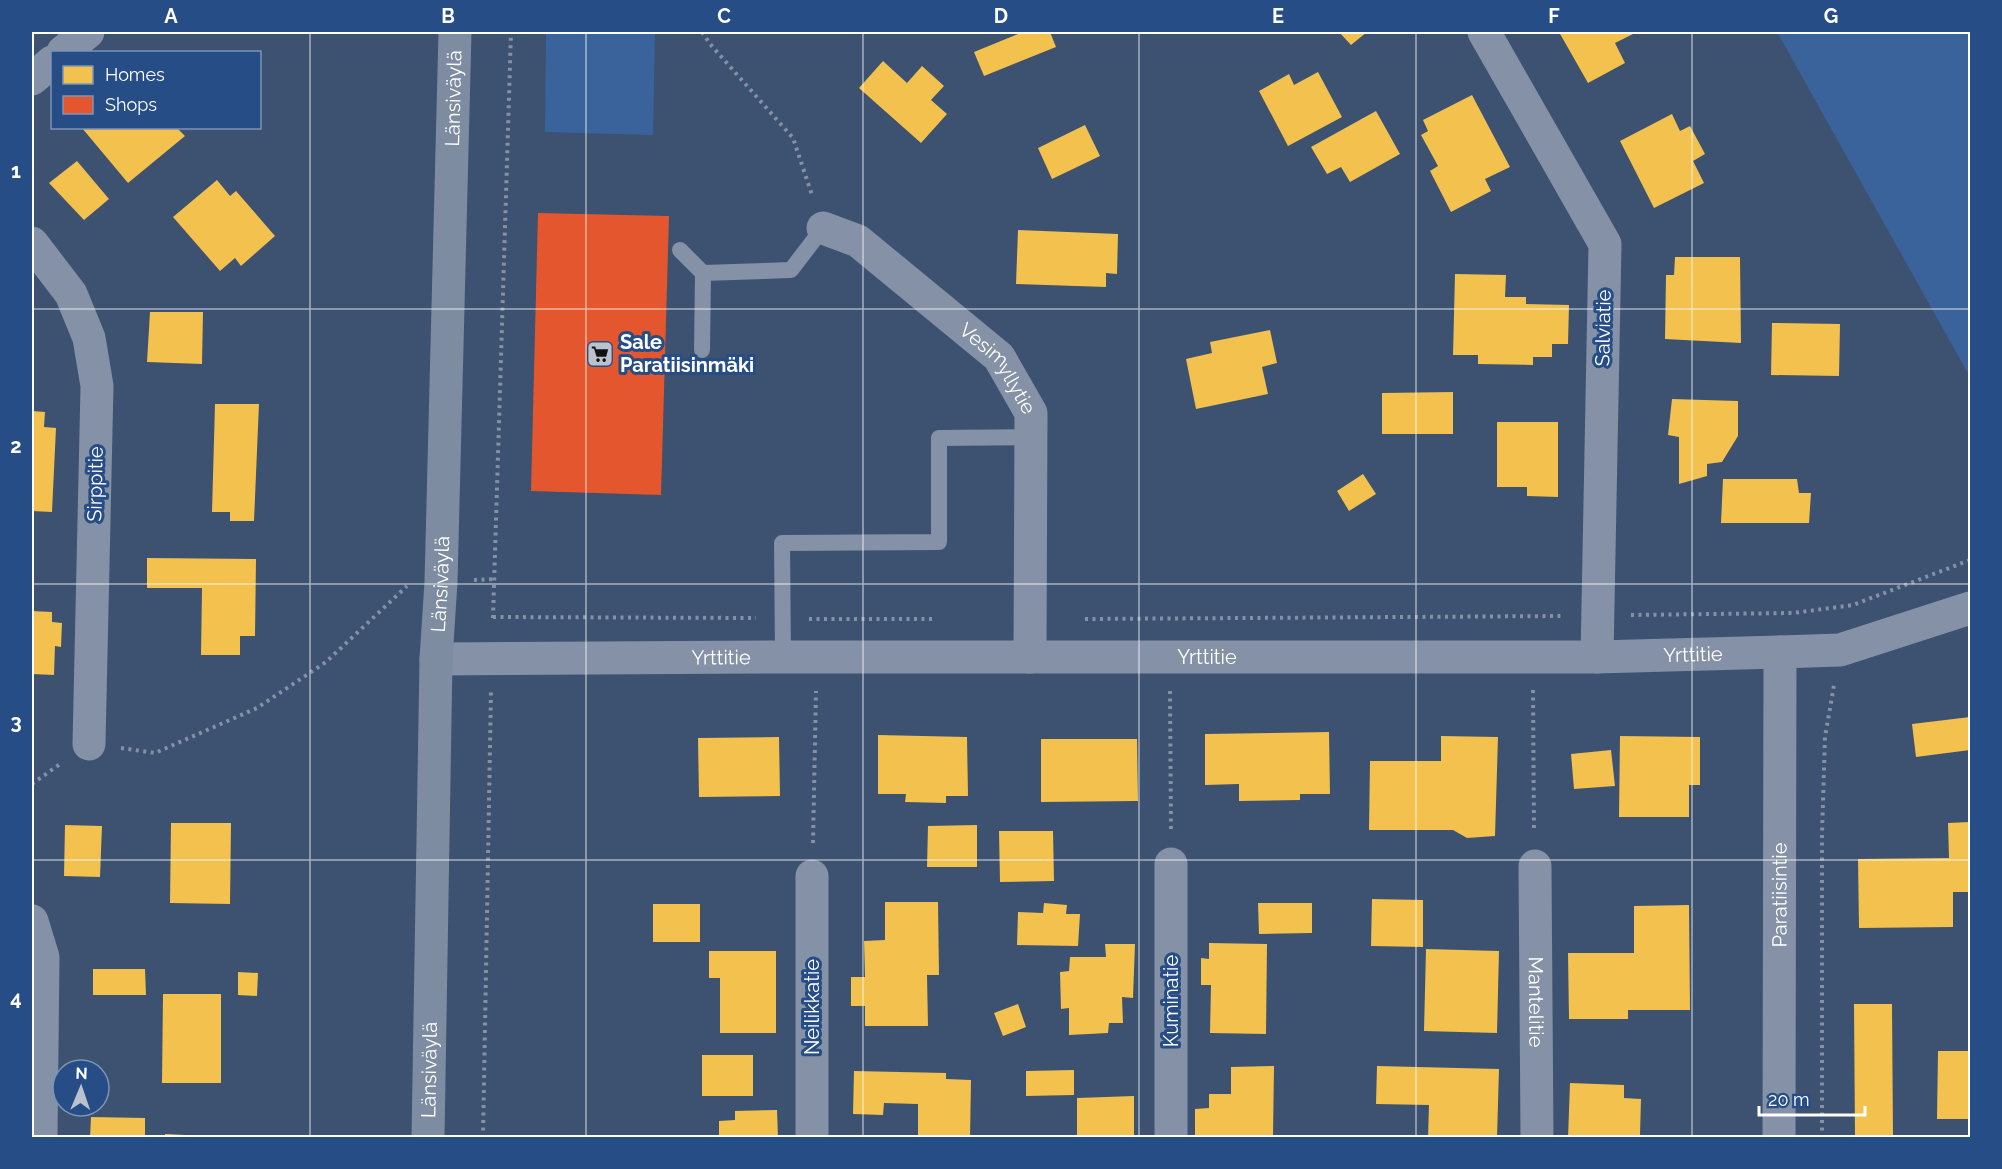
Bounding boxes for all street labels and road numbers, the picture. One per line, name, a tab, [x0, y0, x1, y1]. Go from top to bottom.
street label: Länsiväylä	[440, 50, 467, 147]
street label: Salviatie	[1590, 289, 1616, 367]
street label: Vesimyllytie	[955, 318, 1041, 419]
street label: Sirppitie	[82, 446, 108, 522]
street label: Länsiväylä	[426, 536, 454, 633]
street label: Yrttitie	[1663, 642, 1723, 667]
street label: Yrttitie	[691, 645, 751, 670]
street label: Yrttitie	[1177, 645, 1237, 669]
street label: Paratiisintie	[1767, 842, 1792, 947]
street label: Kuminatie	[1159, 955, 1183, 1047]
street label: Mantelitie	[1524, 956, 1548, 1048]
street label: Neilikkatie	[800, 959, 824, 1055]
street label: Länsiväylä	[416, 1022, 442, 1118]

